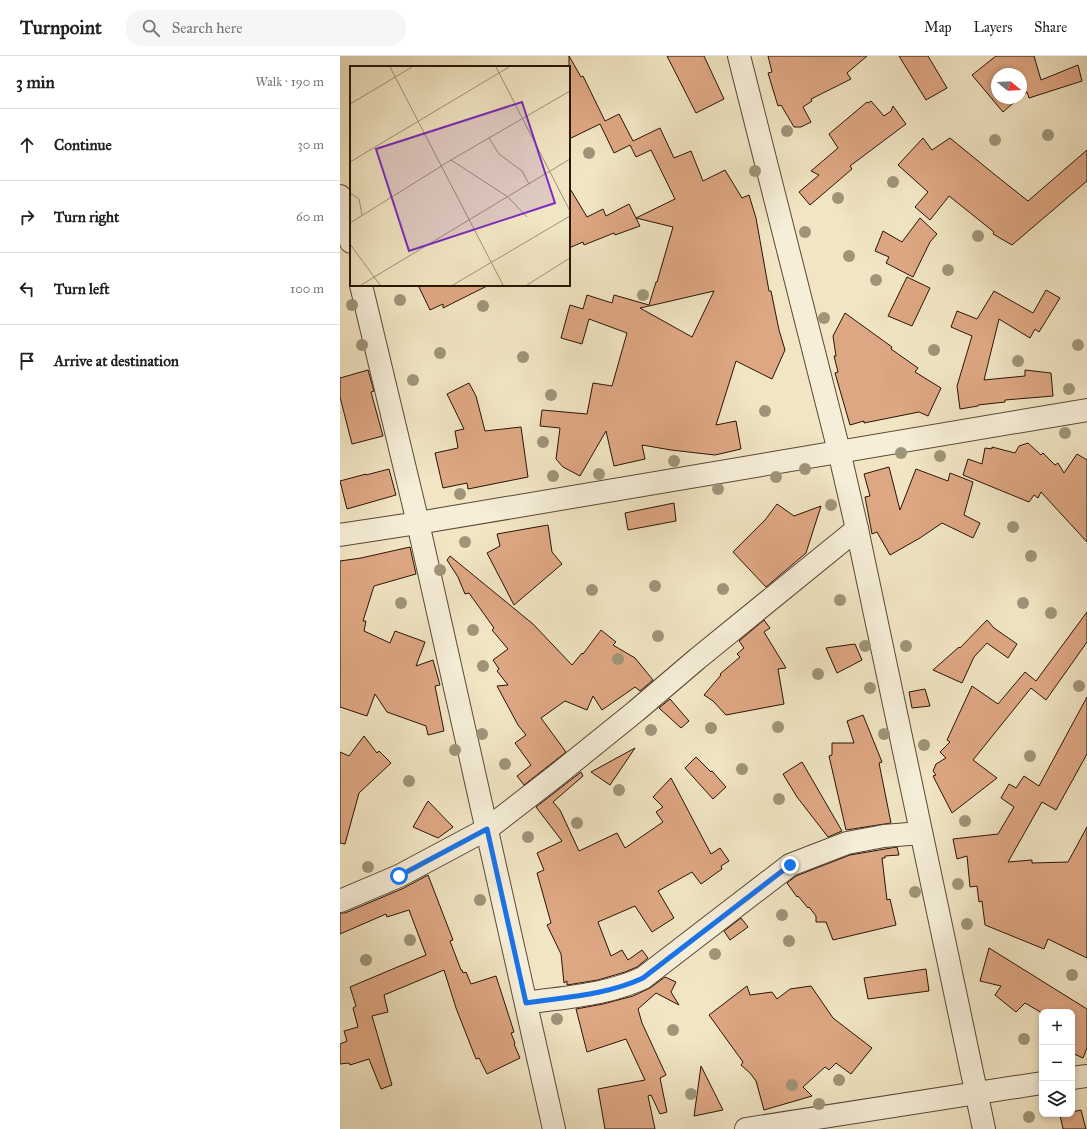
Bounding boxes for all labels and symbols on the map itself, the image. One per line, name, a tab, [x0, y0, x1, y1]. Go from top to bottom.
inset map	[350, 66, 570, 286]
north arrow	[991, 68, 1027, 104]
route end	[781, 856, 799, 874]
route start	[390, 867, 408, 885]

